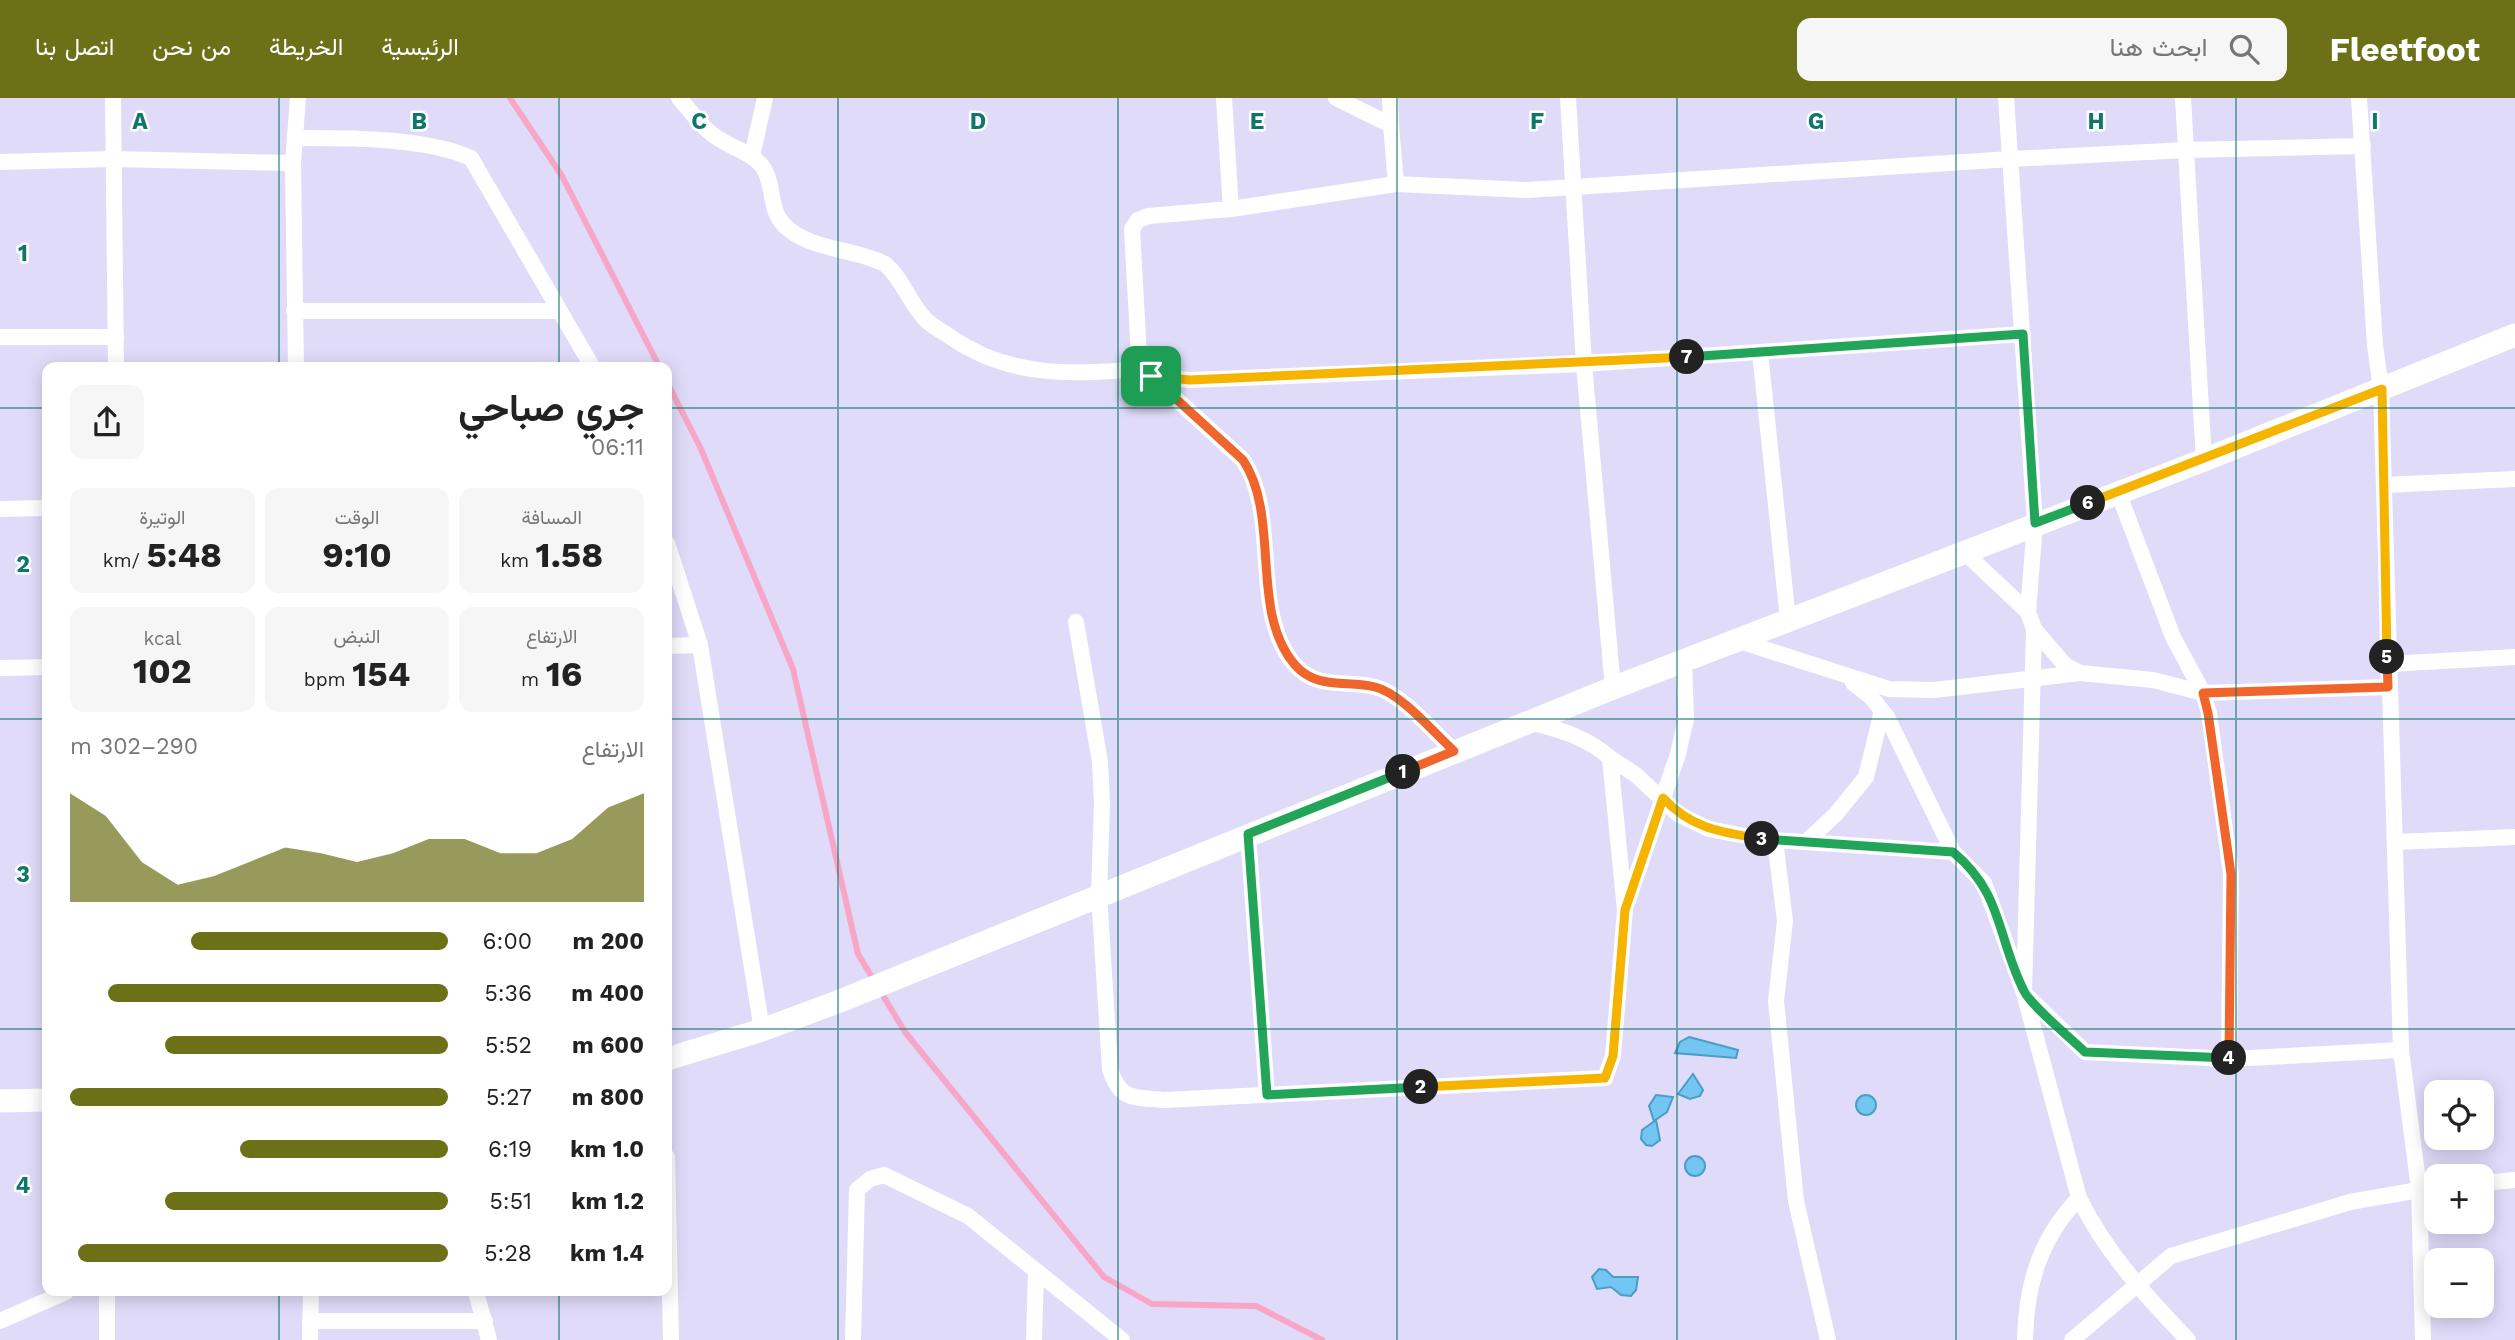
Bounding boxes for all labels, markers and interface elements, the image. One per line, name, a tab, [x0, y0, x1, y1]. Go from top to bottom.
search box	[1797, 18, 2287, 81]
icon: search	[2225, 30, 2263, 68]
text: Fleetfoot	[2329, 30, 2480, 69]
text: ابحث هنا	[2109, 32, 2207, 62]
text: اتصل بنا	[35, 33, 114, 61]
text: من نحن	[152, 33, 231, 61]
text: الخريطة	[269, 33, 343, 61]
text: الرئيسية	[381, 33, 459, 61]
text: A	[132, 108, 148, 135]
text: B	[411, 108, 427, 135]
text: C	[691, 108, 707, 135]
text: D	[970, 108, 986, 135]
text: E	[1250, 108, 1264, 135]
text: F	[1530, 108, 1544, 135]
text: G	[1808, 108, 1824, 135]
text: H	[2087, 108, 2105, 135]
text: I	[2371, 108, 2379, 135]
text: 1	[18, 240, 28, 267]
pin: 7	[1670, 340, 1704, 374]
text: 7	[1681, 345, 1692, 368]
pin	[1121, 346, 1181, 406]
icon: arrive	[1132, 357, 1170, 395]
button: share	[70, 385, 144, 459]
text: جري صباحي	[458, 386, 644, 430]
text: 06:11	[591, 434, 644, 461]
pin: 6	[2070, 486, 2106, 520]
text: 6	[2082, 491, 2093, 514]
text: الوتيرة	[139, 506, 186, 529]
text: الوقت	[335, 506, 379, 529]
text: المسافة	[522, 506, 582, 529]
text: 5:48	[146, 534, 222, 576]
text: 9:10	[322, 534, 392, 576]
text: 1.58	[536, 534, 603, 576]
text: /km	[103, 549, 146, 572]
text: km	[500, 549, 536, 572]
text: 2	[16, 551, 30, 578]
text: النبض	[334, 625, 381, 648]
text: الارتفاع	[526, 625, 577, 648]
text: kcal	[144, 627, 181, 650]
pin: 5	[2370, 640, 2404, 674]
text: 5	[2381, 645, 2392, 668]
text: 102	[133, 650, 192, 692]
text: 154	[352, 653, 410, 695]
text: 16	[546, 653, 582, 695]
text: bpm	[304, 668, 352, 691]
text: m	[521, 668, 546, 691]
text: 290–302 m	[70, 733, 198, 760]
text: الارتفاع	[582, 736, 644, 763]
pin: 1	[1386, 754, 1420, 790]
text: 1	[1398, 760, 1407, 783]
pin: 3	[1744, 822, 1780, 856]
text: 3	[1756, 827, 1767, 850]
text: 3	[16, 861, 30, 888]
text: 6:00	[483, 928, 532, 955]
text: 200 m	[572, 928, 644, 955]
text: 5:36	[484, 980, 532, 1007]
text: 400 m	[571, 980, 644, 1007]
text: 5:52	[485, 1032, 532, 1059]
text: 600 m	[572, 1032, 644, 1059]
pin: 4	[2212, 1040, 2246, 1076]
text: 4	[2222, 1046, 2235, 1069]
pin: 2	[1404, 1070, 1438, 1104]
text: 2	[1415, 1075, 1426, 1098]
map controls	[2424, 1080, 2494, 1318]
button: locate	[2424, 1080, 2494, 1150]
text: 5:27	[486, 1084, 532, 1111]
text: 800 m	[572, 1084, 644, 1111]
text: 6:19	[488, 1136, 532, 1163]
text: 1.0 km	[570, 1136, 644, 1163]
button: +	[2424, 1164, 2494, 1234]
text: 4	[16, 1172, 31, 1199]
text: 5:51	[489, 1188, 532, 1215]
text: 1.2 km	[571, 1188, 644, 1215]
text: 5:28	[484, 1240, 532, 1267]
text: 1.4 km	[570, 1240, 644, 1267]
button: −	[2424, 1248, 2494, 1318]

